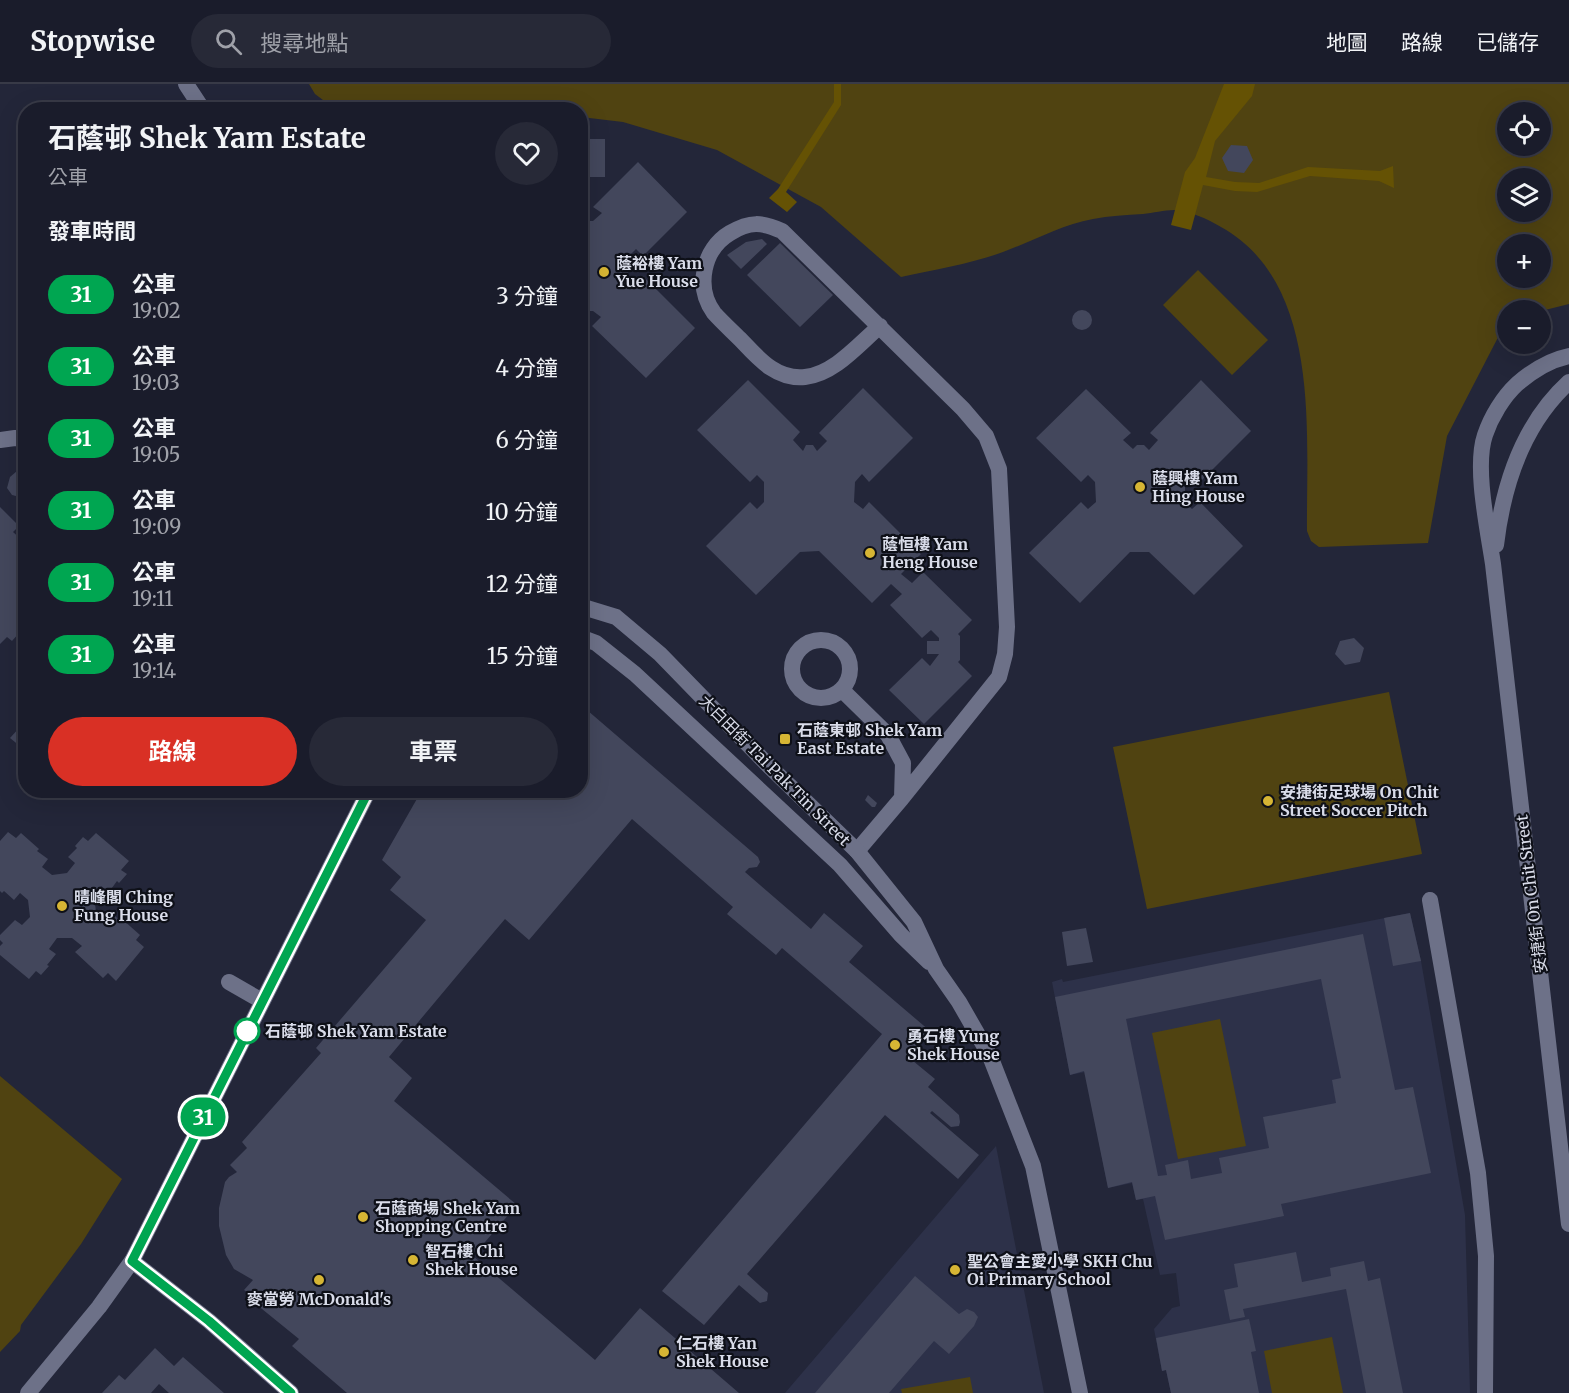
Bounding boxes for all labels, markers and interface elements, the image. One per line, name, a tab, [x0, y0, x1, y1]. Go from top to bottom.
search box	[191, 14, 611, 68]
text: Stopwise	[30, 23, 155, 59]
icon: search	[212, 25, 245, 58]
text: 搜尋地點	[260, 29, 348, 57]
text: 地圖	[1326, 29, 1368, 56]
text: 路線	[1401, 29, 1443, 56]
text: 已儲存	[1476, 29, 1539, 56]
map controls	[1497, 102, 1551, 354]
button: locate	[1497, 102, 1551, 156]
text: 石蔭邨 Shek Yam Estate	[48, 120, 366, 156]
button: heart	[495, 122, 558, 185]
text: 公車	[48, 164, 88, 189]
button: layers	[1497, 168, 1551, 222]
text: 發車時間	[48, 217, 136, 245]
button: +	[1497, 234, 1551, 288]
place label: 蔭裕樓 Yam Yue House	[615, 253, 702, 291]
marker: 蔭裕樓 Yam Yue House	[597, 265, 611, 279]
text: 公車	[132, 270, 176, 298]
text: 31	[71, 281, 91, 308]
text: 3 分鐘	[496, 282, 558, 310]
text: 19:02	[132, 298, 181, 323]
button: −	[1497, 300, 1551, 354]
text: 公車	[132, 342, 176, 370]
text: 31	[71, 353, 91, 380]
text: 4 分鐘	[495, 354, 558, 382]
text: 19:03	[132, 370, 180, 395]
text: 公車	[132, 414, 176, 442]
text: 31	[71, 425, 91, 452]
text: 6 分鐘	[495, 426, 558, 454]
text: 19:05	[132, 442, 181, 467]
place label: 蔭興樓 Yam Hing House	[1152, 468, 1245, 506]
marker: 蔭興樓 Yam Hing House	[1133, 480, 1147, 494]
text: 公車	[132, 486, 176, 514]
text: 31	[71, 497, 91, 524]
text: 10 分鐘	[486, 498, 558, 526]
text: 19:09	[132, 514, 181, 539]
place label: 蔭恒樓 Yam Heng House	[882, 534, 978, 572]
marker: 蔭恒樓 Yam Heng House	[863, 546, 877, 560]
text: 公車	[132, 558, 176, 586]
text: 31	[71, 569, 91, 596]
text: 12 分鐘	[486, 570, 558, 598]
text: 19:11	[132, 586, 173, 611]
text: 公車	[132, 630, 176, 658]
text: 31	[71, 641, 91, 668]
text: 15 分鐘	[487, 642, 558, 670]
text: 19:14	[132, 658, 176, 683]
street label: 大白田街 Tai Pak Tin Street	[695, 690, 855, 850]
button: 路線	[48, 717, 297, 786]
button: 車票	[309, 717, 558, 786]
place label: 石蔭東邨 Shek Yam East Estate	[797, 720, 942, 758]
marker: 石蔭東邨 Shek Yam East Estate	[778, 732, 792, 746]
place label: 安捷街足球場 On Chit Street Soccer Pitch	[1280, 782, 1440, 820]
marker: 安捷街足球場 On Chit Street Soccer Pitch	[1261, 794, 1275, 808]
street label: 安捷街 On Chit Street	[1511, 813, 1551, 974]
place label: 晴峰閣 Ching Fung House	[74, 887, 173, 925]
marker: 晴峰閣 Ching Fung House	[55, 899, 69, 913]
marker: 石蔭邨 Shek Yam Estate	[234, 1018, 260, 1044]
place label: 石蔭邨 Shek Yam Estate	[265, 1021, 447, 1041]
place label: 勇石樓 Yung Shek House	[907, 1026, 1000, 1064]
marker: 勇石樓 Yung Shek House	[888, 1038, 902, 1052]
line badge: 31	[176, 1098, 230, 1136]
text: 31	[193, 1104, 213, 1131]
place label: 石蔭商場 Shek Yam Shopping Centre	[375, 1198, 520, 1236]
marker: 石蔭商場 Shek Yam Shopping Centre	[356, 1210, 370, 1224]
place label: 智石樓 Chi Shek House	[425, 1241, 518, 1279]
place label: 聖公會主愛小學 SKH Chu Oi Primary School	[967, 1251, 1153, 1289]
marker: 智石樓 Chi Shek House	[406, 1253, 420, 1267]
marker: 聖公會主愛小學 SKH Chu Oi Primary School	[948, 1263, 962, 1277]
marker: 麥當勞 McDonald's	[312, 1273, 326, 1287]
place label: 麥當勞 McDonald's	[247, 1289, 391, 1309]
place label: 仁石樓 Yan Shek House	[676, 1333, 769, 1371]
marker: 仁石樓 Yan Shek House	[657, 1345, 671, 1359]

